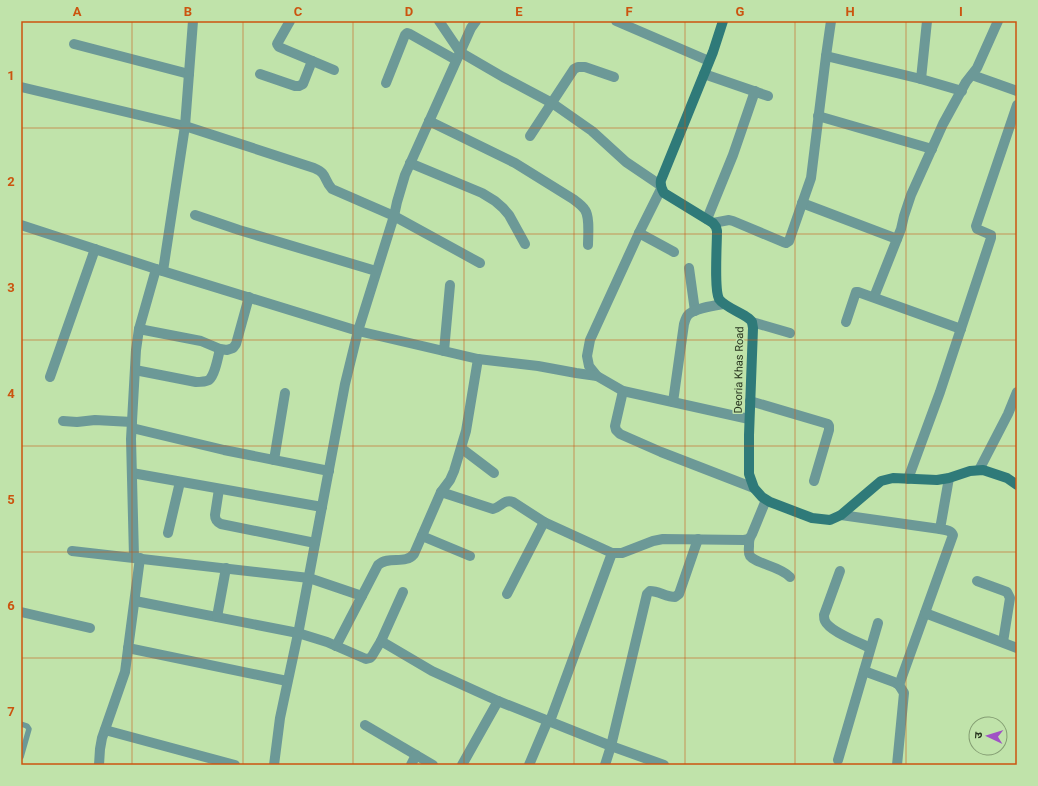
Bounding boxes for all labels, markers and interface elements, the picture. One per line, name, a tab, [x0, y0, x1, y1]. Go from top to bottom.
text: A	[73, 4, 82, 19]
text: B	[184, 4, 192, 19]
text: C	[294, 4, 303, 19]
text: D	[405, 4, 413, 19]
text: E	[515, 4, 523, 19]
text: F	[625, 4, 633, 19]
text: G	[736, 4, 745, 19]
text: H	[845, 4, 855, 19]
text: I	[959, 4, 963, 19]
text: 1	[7, 68, 15, 83]
text: 2	[7, 174, 15, 189]
text: 3	[7, 280, 15, 295]
street label: Deoria Khas Road	[732, 326, 746, 414]
text: 4	[7, 386, 15, 401]
text: 5	[7, 492, 15, 507]
text: 6	[7, 598, 15, 613]
text: 7	[7, 704, 15, 719]
north arrow	[968, 716, 1008, 756]
text: उ	[972, 731, 985, 739]

